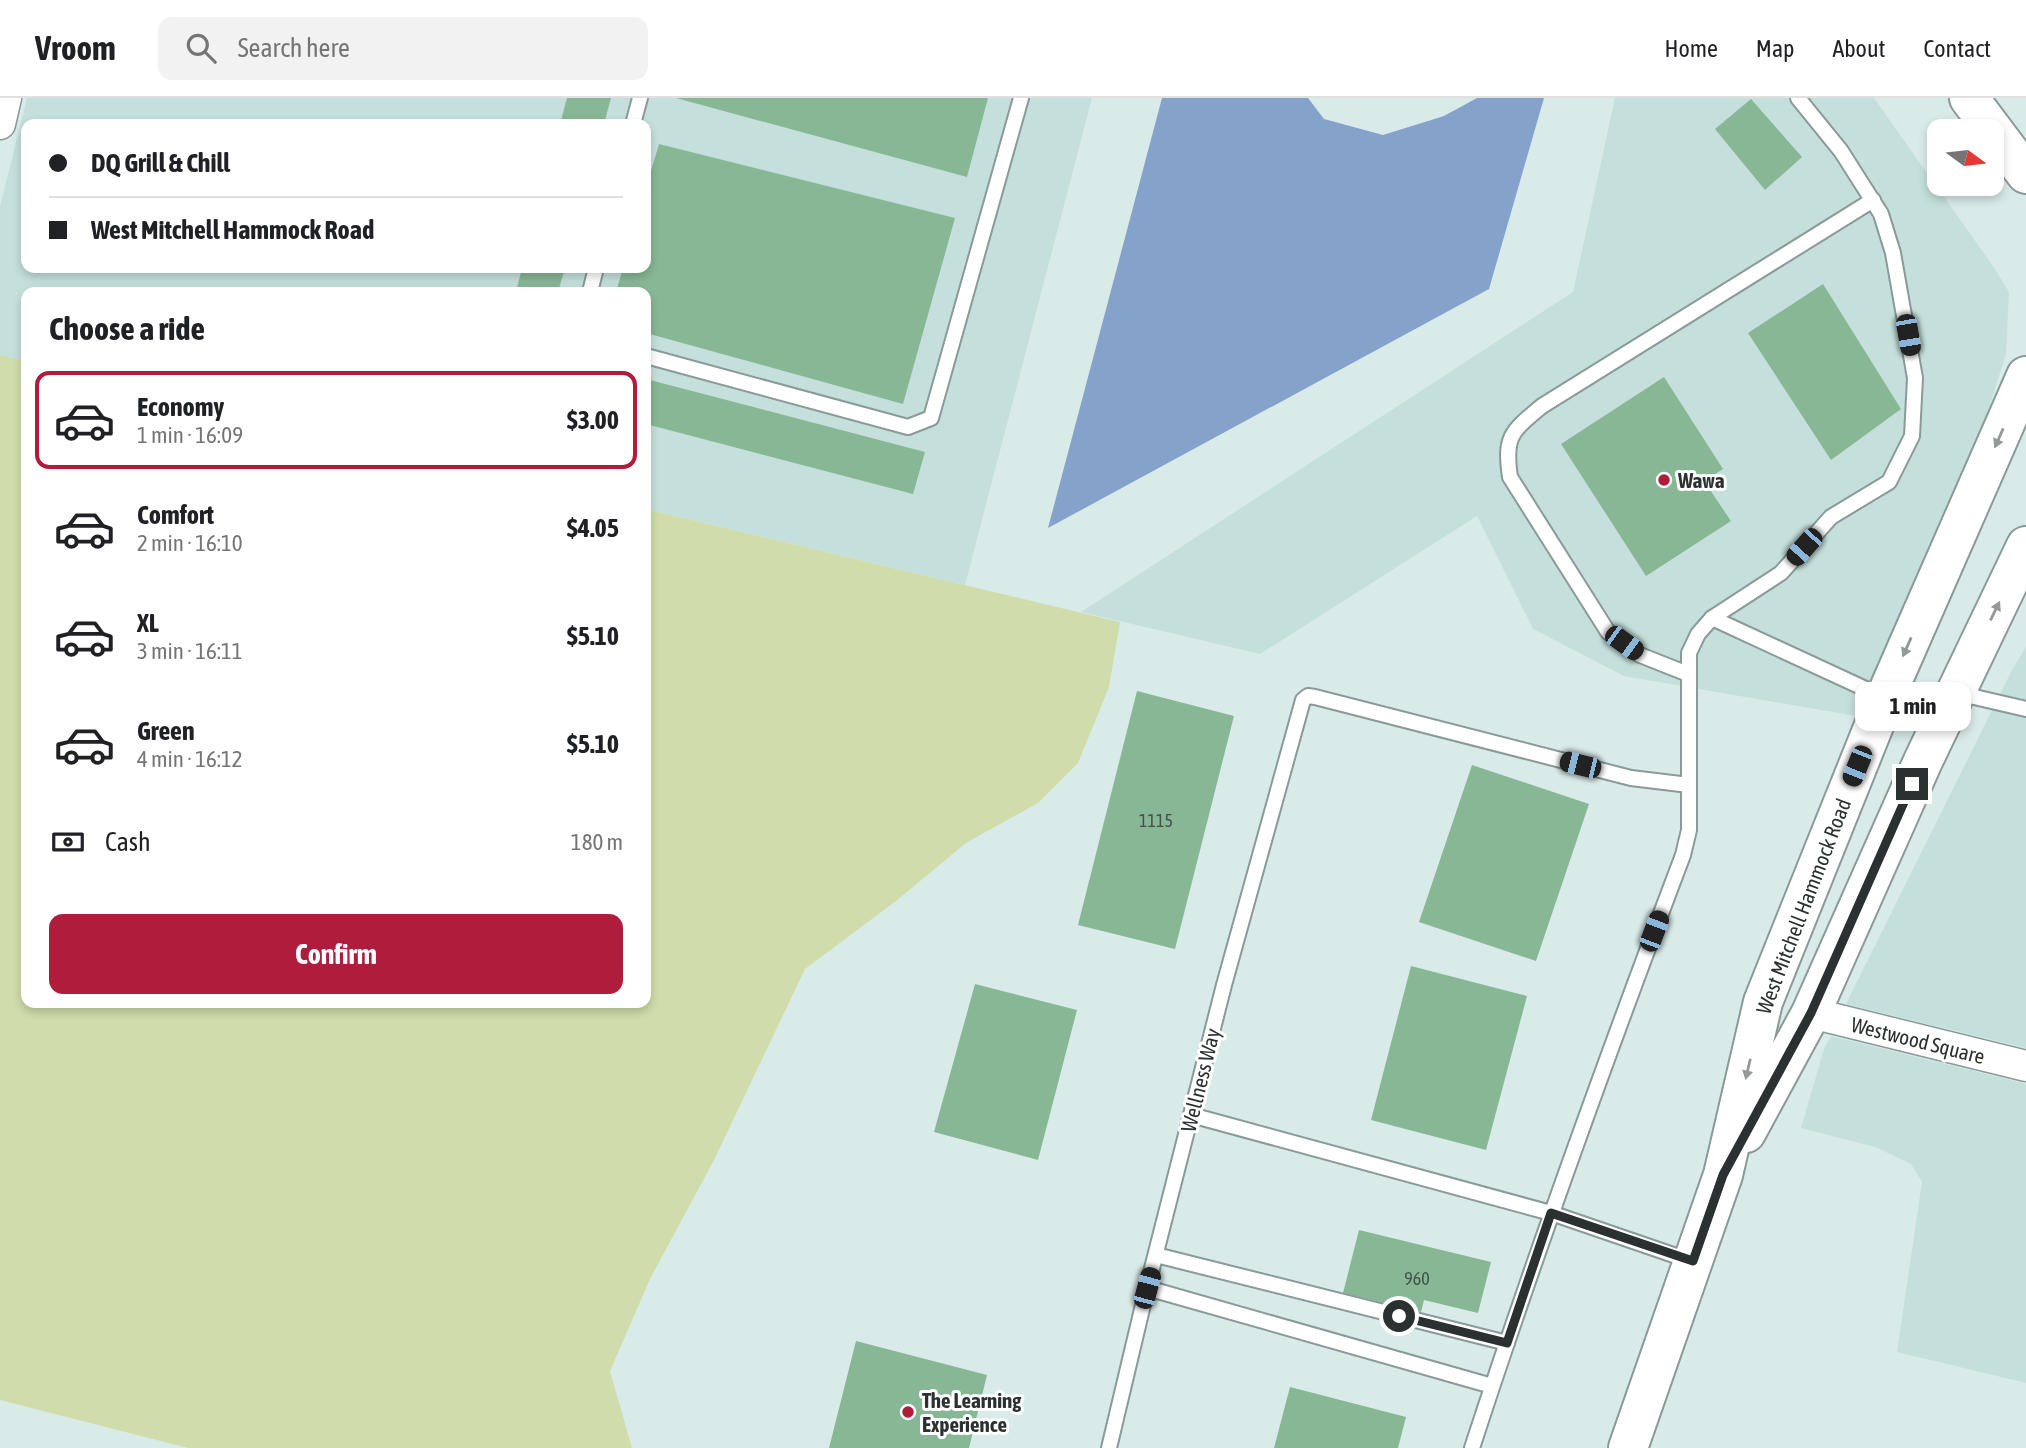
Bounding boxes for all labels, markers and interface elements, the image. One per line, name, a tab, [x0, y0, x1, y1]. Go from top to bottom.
search box	[158, 17, 648, 80]
text: Vroom	[35, 29, 116, 67]
icon: search	[182, 29, 220, 67]
text: Search here	[238, 33, 350, 63]
text: Home	[1664, 35, 1718, 62]
text: Map	[1756, 35, 1794, 62]
text: About	[1832, 35, 1885, 62]
text: Contact	[1923, 35, 1991, 62]
north arrow	[1927, 119, 2004, 196]
map controls	[1927, 119, 2004, 196]
text: DQ Grill & Chill	[91, 148, 230, 178]
text: West Mitchell Hammock Road	[91, 215, 374, 245]
text: Choose a ride	[49, 310, 205, 347]
car	[1895, 312, 1922, 358]
icon: car	[53, 389, 116, 452]
text: Economy	[137, 392, 224, 422]
text: $3.00	[567, 405, 619, 435]
text: 1 min · 16:09	[137, 422, 243, 448]
one-way arrow	[1993, 428, 2004, 449]
place label: Wawa	[1677, 468, 1725, 492]
marker: Wawa	[1656, 472, 1672, 488]
icon: car	[53, 497, 116, 560]
text: Comfort	[137, 500, 214, 530]
text: $4.05	[567, 513, 619, 543]
car	[1783, 524, 1826, 570]
text: 2 min · 16:10	[137, 530, 243, 556]
one-way arrow	[1989, 601, 2000, 621]
icon: car	[53, 605, 116, 668]
text: XL	[137, 608, 159, 638]
text: $5.10	[567, 621, 619, 651]
car	[1601, 622, 1648, 664]
one-way arrow	[1901, 636, 1912, 657]
text: 3 min · 16:11	[137, 638, 243, 664]
callout: 1 min	[1854, 682, 1970, 732]
text: 1 min	[1890, 693, 1936, 719]
icon: car	[53, 713, 116, 776]
text: Green	[137, 716, 195, 746]
text: $5.10	[567, 729, 619, 759]
car	[1840, 743, 1875, 789]
text: 4 min · 16:12	[137, 746, 243, 772]
car	[1558, 750, 1603, 780]
route end	[1896, 768, 1928, 800]
street label: West Mitchell Hammock Road	[1751, 795, 1855, 1017]
house number: 1115	[1139, 810, 1173, 831]
icon: cash	[49, 823, 87, 861]
text: Cash	[105, 827, 151, 857]
text: 180 m	[571, 829, 623, 855]
car	[1637, 908, 1672, 954]
button: Confirm	[49, 914, 623, 994]
street label: Westwood Square	[1849, 1012, 1987, 1068]
street label: Wellness Way	[1176, 1025, 1225, 1134]
one-way arrow	[1742, 1058, 1753, 1080]
car	[1132, 1265, 1163, 1311]
house number: 960	[1404, 1268, 1430, 1289]
route start	[1383, 1300, 1415, 1332]
place label: The Learning Experience	[922, 1388, 1022, 1436]
marker: The Learning Experience	[900, 1404, 916, 1420]

